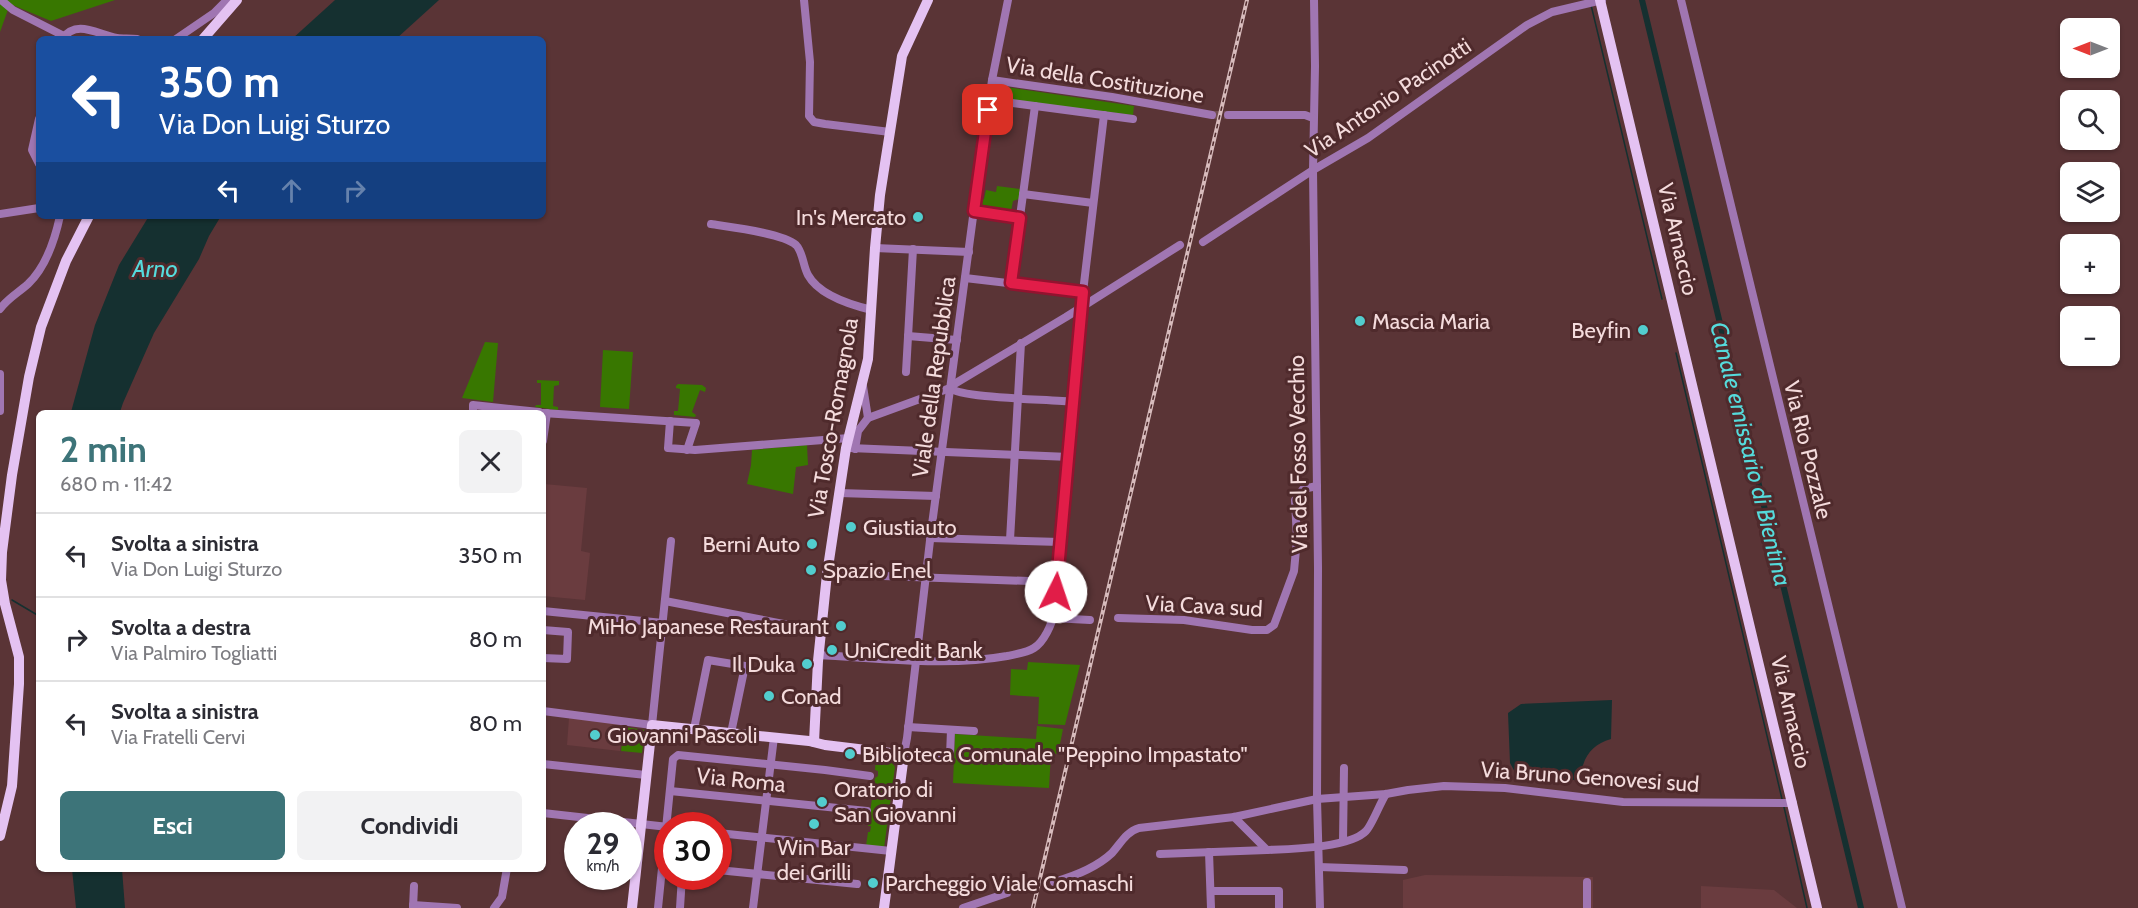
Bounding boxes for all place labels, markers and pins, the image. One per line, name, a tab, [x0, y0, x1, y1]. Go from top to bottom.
pin	[962, 84, 1013, 135]
place label: In's Mercato	[796, 204, 906, 231]
marker: In's Mercato	[911, 210, 925, 224]
place label: Mascia Maria	[1372, 308, 1490, 335]
marker: Mascia Maria	[1353, 314, 1367, 328]
place label: Beyfin	[1571, 317, 1631, 344]
marker: Beyfin	[1636, 323, 1650, 337]
place label: Giustiauto	[863, 514, 957, 541]
marker: Giustiauto	[844, 520, 858, 534]
place label: Berni Auto	[702, 531, 800, 558]
marker: Berni Auto	[805, 537, 819, 551]
place label: Spazio Enel	[823, 557, 932, 584]
marker: Spazio Enel	[804, 563, 818, 577]
place label: MiHo Japanese Restaurant	[587, 613, 830, 640]
marker: MiHo Japanese Restaurant	[834, 619, 848, 633]
place label: UniCredit Bank	[844, 637, 983, 664]
marker: UniCredit Bank	[825, 643, 839, 657]
place label: Il Duka	[732, 651, 795, 678]
marker: Il Duka	[800, 657, 814, 671]
place label: Conad	[781, 683, 841, 710]
marker: Conad	[762, 689, 776, 703]
place label: Giovanni Pascoli	[607, 722, 757, 749]
marker: Giovanni Pascoli	[588, 728, 602, 742]
place label: Biblioteca Comunale "Peppino Impastato"	[862, 741, 1248, 768]
marker: Biblioteca Comunale "Peppino Impastato"	[843, 747, 857, 761]
place label: Oratorio di San Giovanni	[834, 776, 956, 828]
marker: Oratorio di San Giovanni	[815, 795, 829, 809]
marker: Win Bar dei Grilli	[807, 817, 821, 831]
place label: Win Bar dei Grilli	[777, 834, 851, 886]
place label: Parcheggio Viale Comaschi	[885, 870, 1134, 897]
marker: Parcheggio Viale Comaschi	[866, 876, 880, 890]

